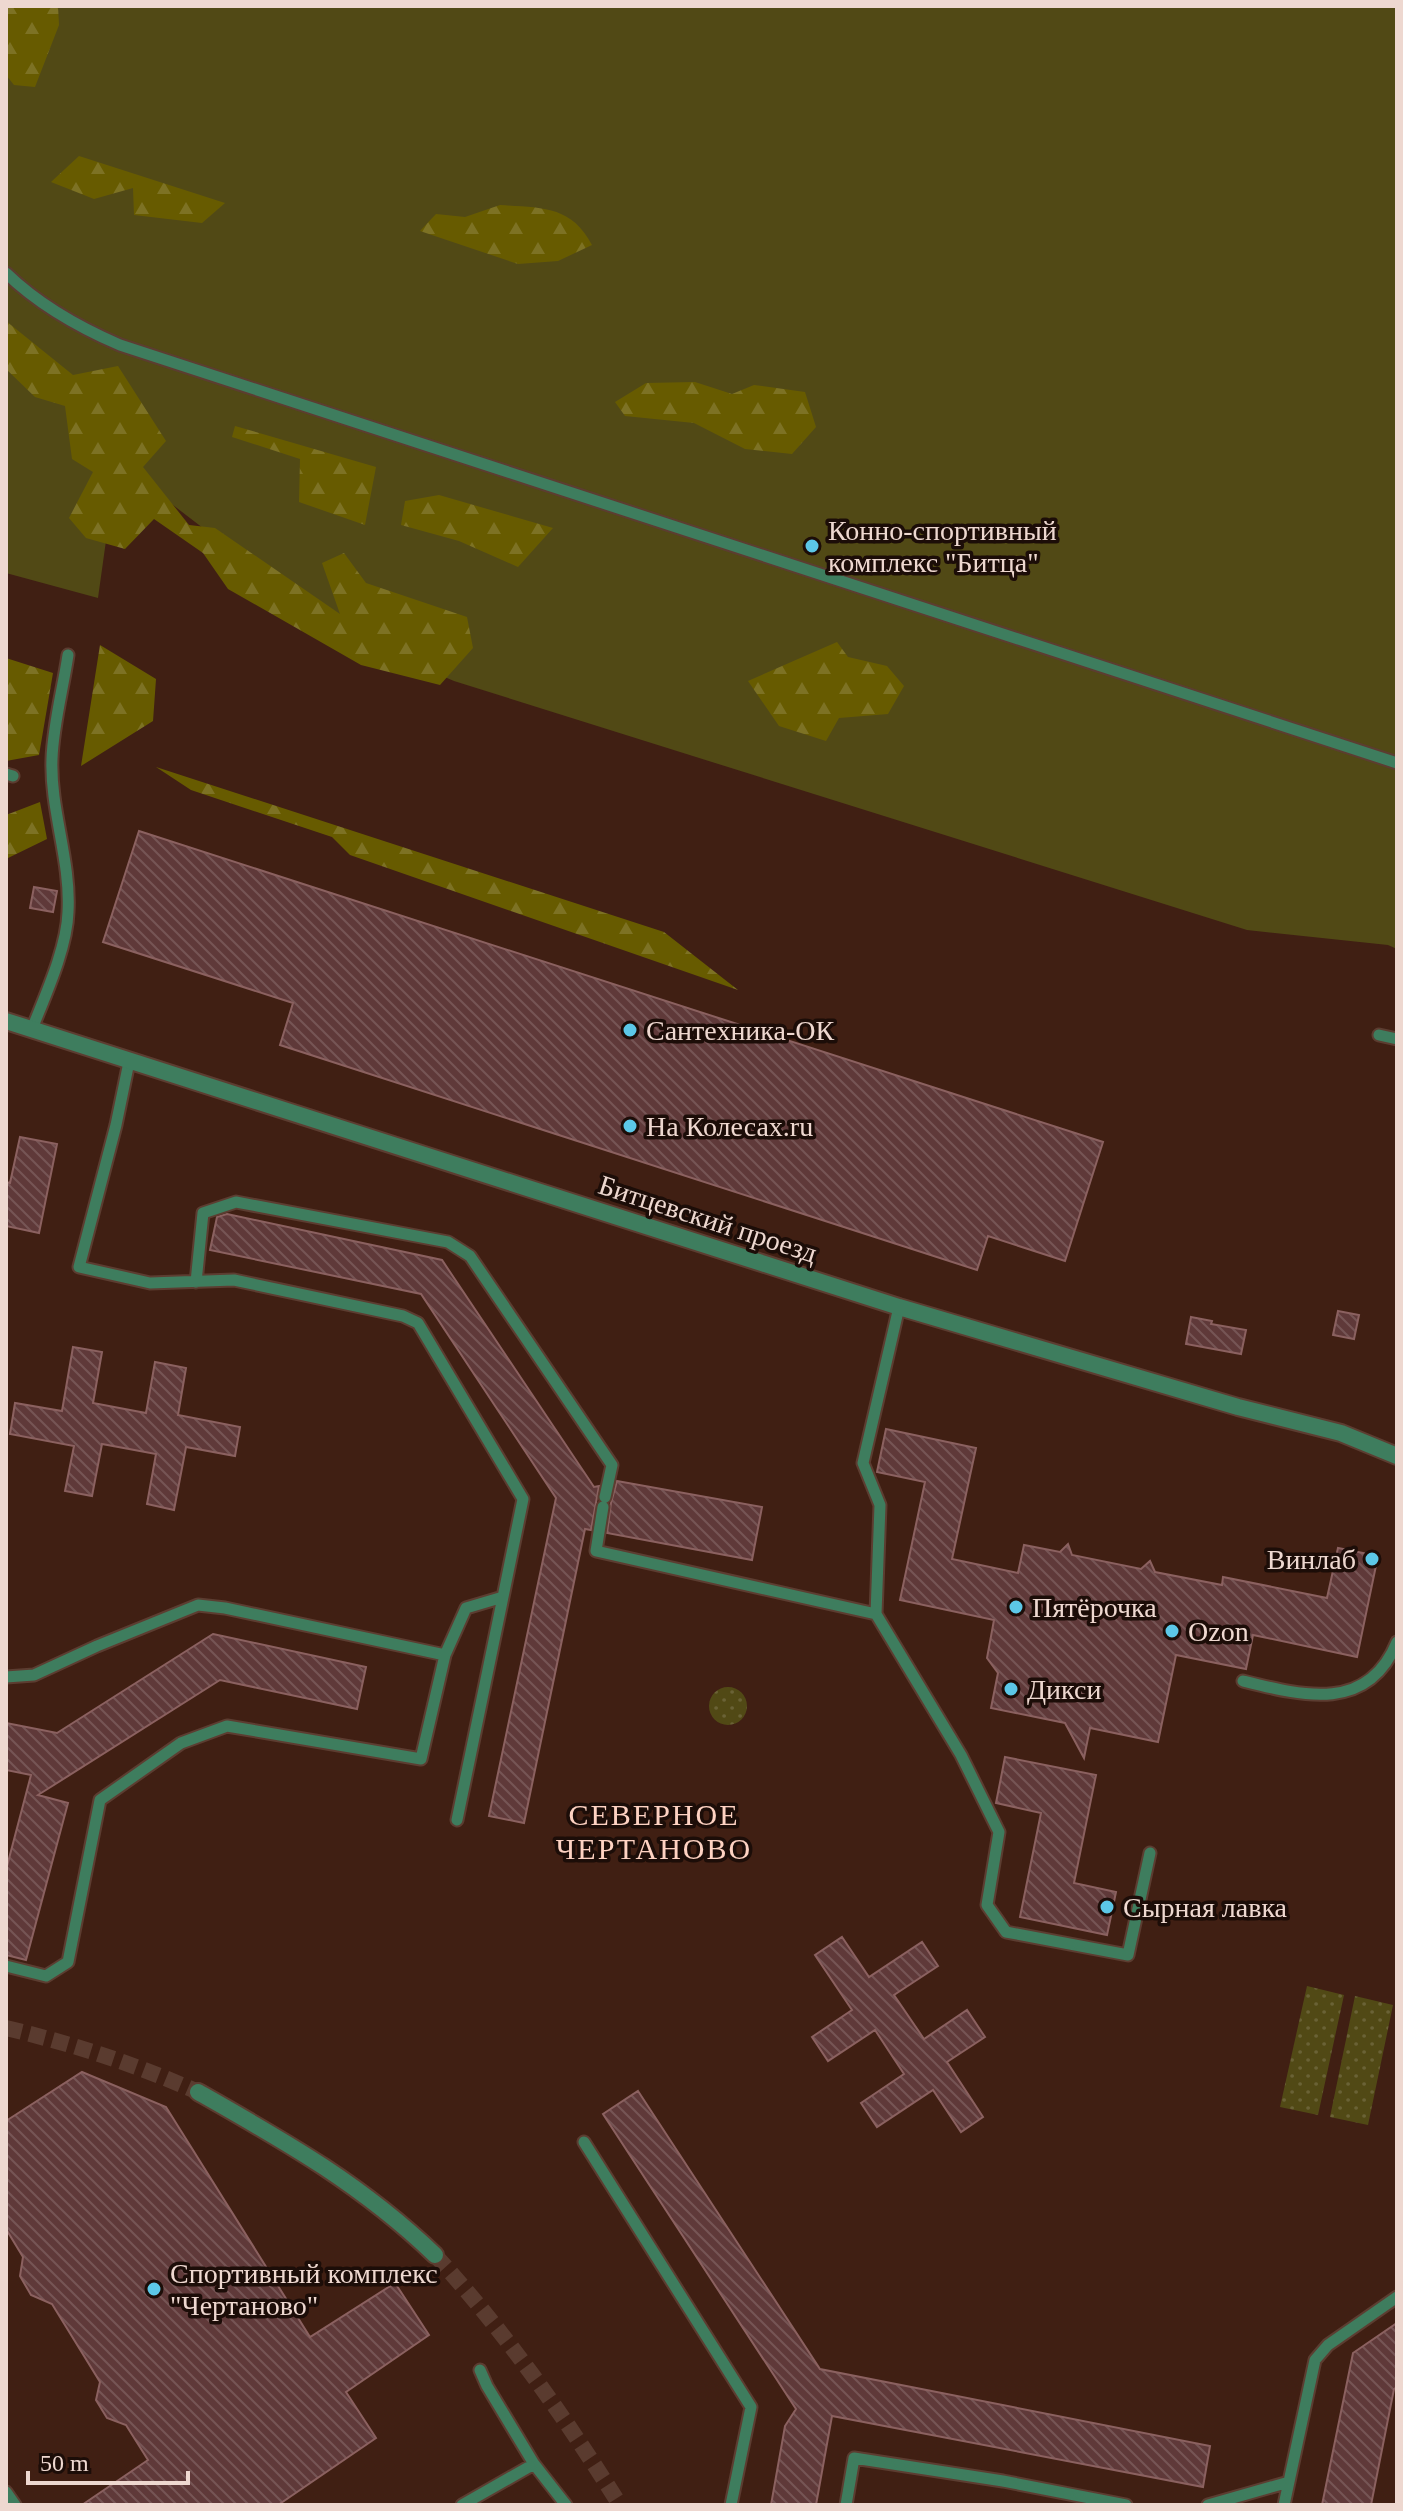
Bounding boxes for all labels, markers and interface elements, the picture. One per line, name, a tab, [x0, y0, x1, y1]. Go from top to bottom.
place label: Конно-спортивный комплекс "Битца"	[828, 515, 1057, 578]
marker: Конно-спортивный комплекс "Битца"	[803, 537, 821, 555]
place label: Сантехника-ОК	[646, 1015, 835, 1046]
marker: Сантехника-ОК	[621, 1021, 639, 1039]
place label: На Колесах.ru	[646, 1111, 813, 1142]
marker: На Колесах.ru	[621, 1117, 639, 1135]
street label: Битцевский проезд	[595, 1169, 821, 1269]
place label: Винлаб	[1267, 1544, 1356, 1575]
marker: Винлаб	[1363, 1550, 1381, 1568]
place label: Пятёрочка	[1032, 1592, 1157, 1623]
marker: Пятёрочка	[1007, 1598, 1025, 1616]
place label: Ozon	[1188, 1616, 1249, 1647]
marker: Ozon	[1163, 1622, 1181, 1640]
place label: Дикси	[1027, 1674, 1101, 1705]
marker: Дикси	[1002, 1680, 1020, 1698]
district label: СЕВЕРНОЕ ЧЕРТАНОВО	[556, 1798, 752, 1865]
place label: Сырная лавка	[1123, 1892, 1288, 1923]
marker: Сырная лавка	[1098, 1898, 1116, 1916]
place label: Спортивный комплекс "Чертаново"	[170, 2258, 438, 2321]
marker: Спортивный комплекс "Чертаново"	[145, 2280, 163, 2298]
scale bar	[28, 2435, 188, 2485]
text: 50 m	[40, 2450, 89, 2476]

